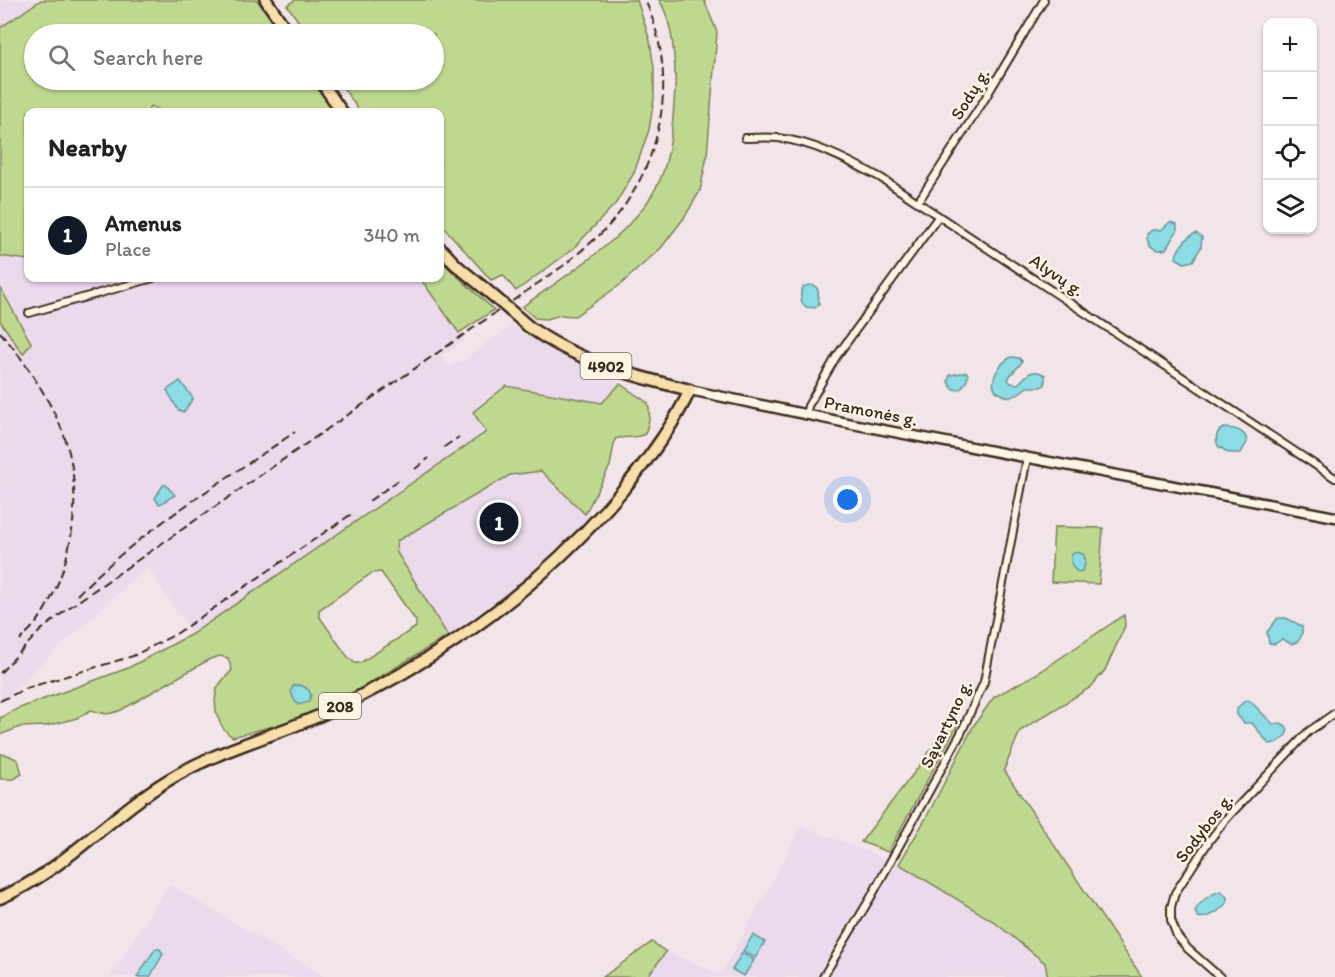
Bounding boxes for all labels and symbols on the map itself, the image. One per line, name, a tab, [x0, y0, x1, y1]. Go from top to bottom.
street label: Sodų g.	[946, 64, 994, 124]
street label: Alyvų g.	[1026, 249, 1088, 301]
road number: 4902	[580, 353, 632, 379]
street label: Pramonės g.	[822, 391, 920, 431]
your location	[833, 485, 862, 514]
pin: 1	[480, 500, 518, 544]
street label: Sąvartyno g.	[915, 676, 977, 772]
road number: 208	[319, 693, 361, 719]
street label: Sodybos g.	[1170, 789, 1238, 867]

